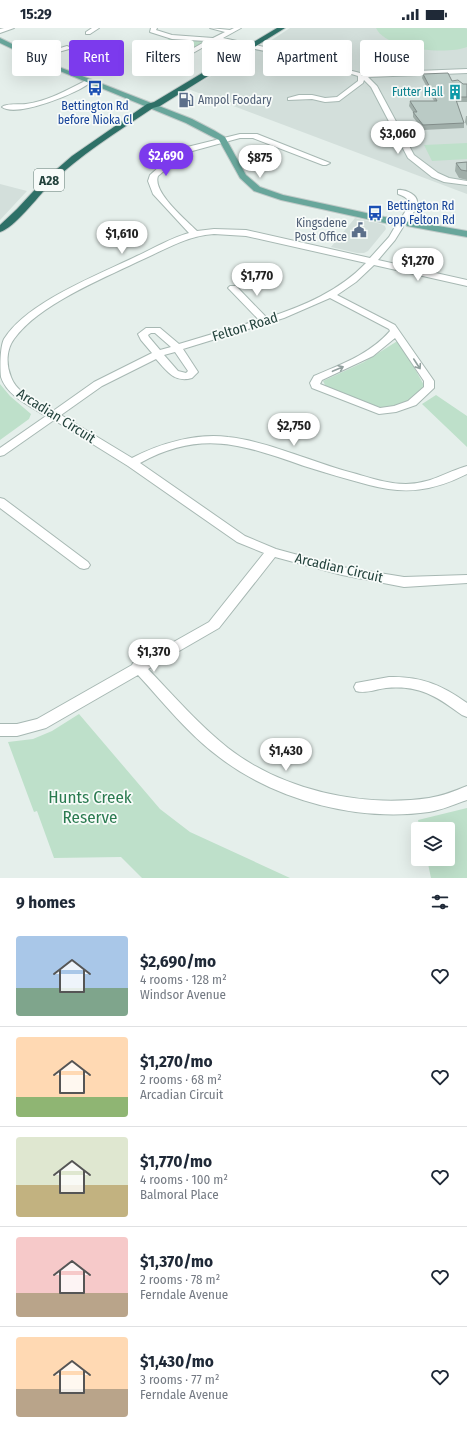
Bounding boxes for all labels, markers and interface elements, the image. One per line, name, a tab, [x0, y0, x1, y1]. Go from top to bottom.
text: 15:29	[20, 5, 52, 23]
chip: Buy	[12, 40, 61, 76]
chip: Rent	[69, 40, 124, 76]
chip: Filters	[132, 40, 194, 76]
chip: New	[202, 40, 255, 76]
chip: Apartment	[263, 40, 352, 76]
chip: House	[360, 40, 424, 76]
bus stop icon: Bettington Rd before Nioka Cl	[86, 79, 104, 97]
building icon: Futter Hall	[446, 83, 464, 101]
place label: Futter Hall	[392, 85, 443, 99]
fuel station icon: Ampol Foodary	[177, 91, 195, 109]
place label: Ampol Foodary	[198, 93, 272, 107]
place label: Bettington Rd before Nioka Cl	[58, 99, 132, 127]
pin: $3,060	[365, 121, 431, 155]
text: $3,060	[380, 126, 416, 141]
pin: $2,690	[133, 143, 199, 177]
pin: $875	[236, 145, 284, 179]
text: $2,690	[148, 148, 184, 163]
text: $875	[248, 150, 272, 165]
road number: A28	[34, 169, 64, 191]
place label: Bettington Rd opp Felton Rd	[387, 199, 455, 227]
bus stop icon: Bettington Rd opp Felton Rd	[366, 204, 384, 222]
place label: Kingsdene Post Office	[295, 216, 347, 244]
pin: $1,610	[89, 221, 155, 255]
public building icon: Kingsdene Post Office	[350, 221, 368, 239]
text: $1,610	[105, 226, 139, 241]
pin: $1,270	[385, 248, 451, 282]
text: $1,270	[402, 253, 434, 268]
pin: $1,770	[224, 263, 290, 297]
text: $1,770	[241, 268, 273, 283]
street label: Felton Road	[210, 309, 280, 345]
one-way arrow	[413, 358, 422, 369]
one-way arrow	[332, 365, 344, 373]
street label: Arcadian Circuit	[14, 385, 99, 447]
pin: $2,750	[261, 413, 327, 447]
text: $2,750	[277, 418, 311, 433]
street label: Arcadian Circuit	[293, 550, 385, 586]
pin: $1,370	[121, 639, 187, 673]
text: $1,370	[137, 644, 171, 659]
pin: $1,430	[253, 738, 319, 772]
text: $1,430	[269, 743, 303, 758]
park label: Hunts Creek Reserve	[48, 787, 132, 828]
map controls	[411, 822, 455, 866]
button: layers	[411, 822, 455, 866]
icon: filters	[429, 891, 451, 913]
text: 9 homes	[16, 892, 75, 913]
text: $2,690/mo	[140, 951, 216, 972]
icon: home	[48, 952, 96, 1000]
icon: heart	[429, 965, 451, 987]
text: 4 rooms · 128 m²	[140, 972, 227, 987]
text: Windsor Avenue	[140, 987, 226, 1002]
text: $1,270/mo	[140, 1051, 213, 1072]
icon: home	[48, 1053, 96, 1101]
icon: heart	[429, 1066, 451, 1088]
text: 2 rooms · 68 m²	[140, 1072, 222, 1087]
text: Arcadian Circuit	[140, 1087, 223, 1102]
text: $1,770/mo	[140, 1151, 212, 1172]
icon: home	[48, 1153, 96, 1201]
icon: heart	[429, 1166, 451, 1188]
text: 4 rooms · 100 m²	[140, 1172, 228, 1187]
text: Balmoral Place	[140, 1187, 219, 1202]
text: $1,370/mo	[140, 1251, 213, 1272]
icon: home	[48, 1253, 96, 1301]
icon: heart	[429, 1266, 451, 1288]
text: 2 rooms · 78 m²	[140, 1272, 220, 1287]
text: Ferndale Avenue	[140, 1287, 228, 1302]
text: $1,430/mo	[140, 1351, 214, 1372]
icon: home	[48, 1353, 96, 1401]
icon: heart	[429, 1366, 451, 1388]
text: 3 rooms · 77 m²	[140, 1372, 219, 1387]
text: Ferndale Avenue	[140, 1387, 228, 1402]

